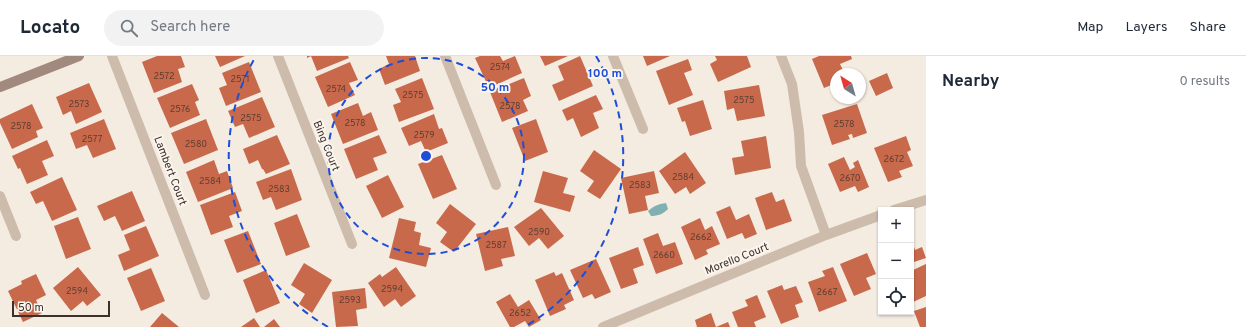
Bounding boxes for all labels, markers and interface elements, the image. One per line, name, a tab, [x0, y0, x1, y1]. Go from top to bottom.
search box	[104, 10, 384, 46]
text: Locato	[20, 16, 80, 40]
icon: search	[118, 17, 140, 39]
text: Search here	[150, 18, 230, 37]
text: Map	[1077, 19, 1103, 36]
text: Layers	[1125, 19, 1167, 36]
text: Share	[1189, 19, 1226, 36]
house number: 2574	[490, 62, 511, 73]
text: 100 m	[588, 66, 622, 82]
north arrow	[830, 68, 866, 104]
house number: 2572	[153, 71, 175, 82]
text: Nearby	[942, 71, 999, 93]
house number: 2571	[230, 74, 250, 85]
text: 0 results	[1179, 74, 1230, 90]
text: 50 m	[481, 80, 509, 96]
house number: 2574	[326, 84, 347, 95]
house number: 2575	[402, 90, 424, 101]
house number: 2575	[733, 95, 755, 106]
house number: 2573	[69, 99, 90, 110]
house number: 2578	[500, 101, 520, 112]
house number: 2576	[170, 104, 190, 115]
house number: 2575	[240, 113, 262, 124]
house number: 2578	[345, 118, 365, 129]
street label: Bing Court	[310, 119, 342, 173]
house number: 2578	[834, 119, 854, 130]
house number: 2578	[11, 121, 31, 132]
house number: 2579	[413, 130, 435, 141]
house number: 2577	[82, 134, 103, 145]
street label: Lambert Court	[150, 134, 190, 208]
house number: 2580	[185, 139, 207, 150]
centre of rings	[419, 149, 433, 163]
house number: 2672	[884, 154, 904, 165]
house number: 2584	[672, 172, 695, 183]
house number: 2670	[840, 173, 861, 184]
house number: 2584	[199, 176, 222, 187]
house number: 2583	[629, 180, 651, 191]
house number: 2583	[268, 184, 290, 195]
map controls	[878, 207, 914, 315]
button: +	[878, 207, 914, 243]
house number: 2590	[528, 227, 550, 238]
house number: 2662	[690, 232, 712, 243]
house number: 2587	[485, 240, 507, 251]
street label: Morello Court	[703, 240, 771, 278]
button: −	[878, 243, 914, 279]
house number: 2660	[653, 250, 675, 261]
button: locate	[878, 279, 914, 315]
house number: 2594	[381, 284, 403, 295]
house number: 2594	[66, 286, 88, 297]
house number: 2667	[817, 287, 838, 298]
house number: 2593	[339, 295, 361, 306]
scale bar	[12, 299, 110, 318]
text: 50 m	[18, 301, 44, 315]
house number: 2652	[509, 308, 531, 319]

